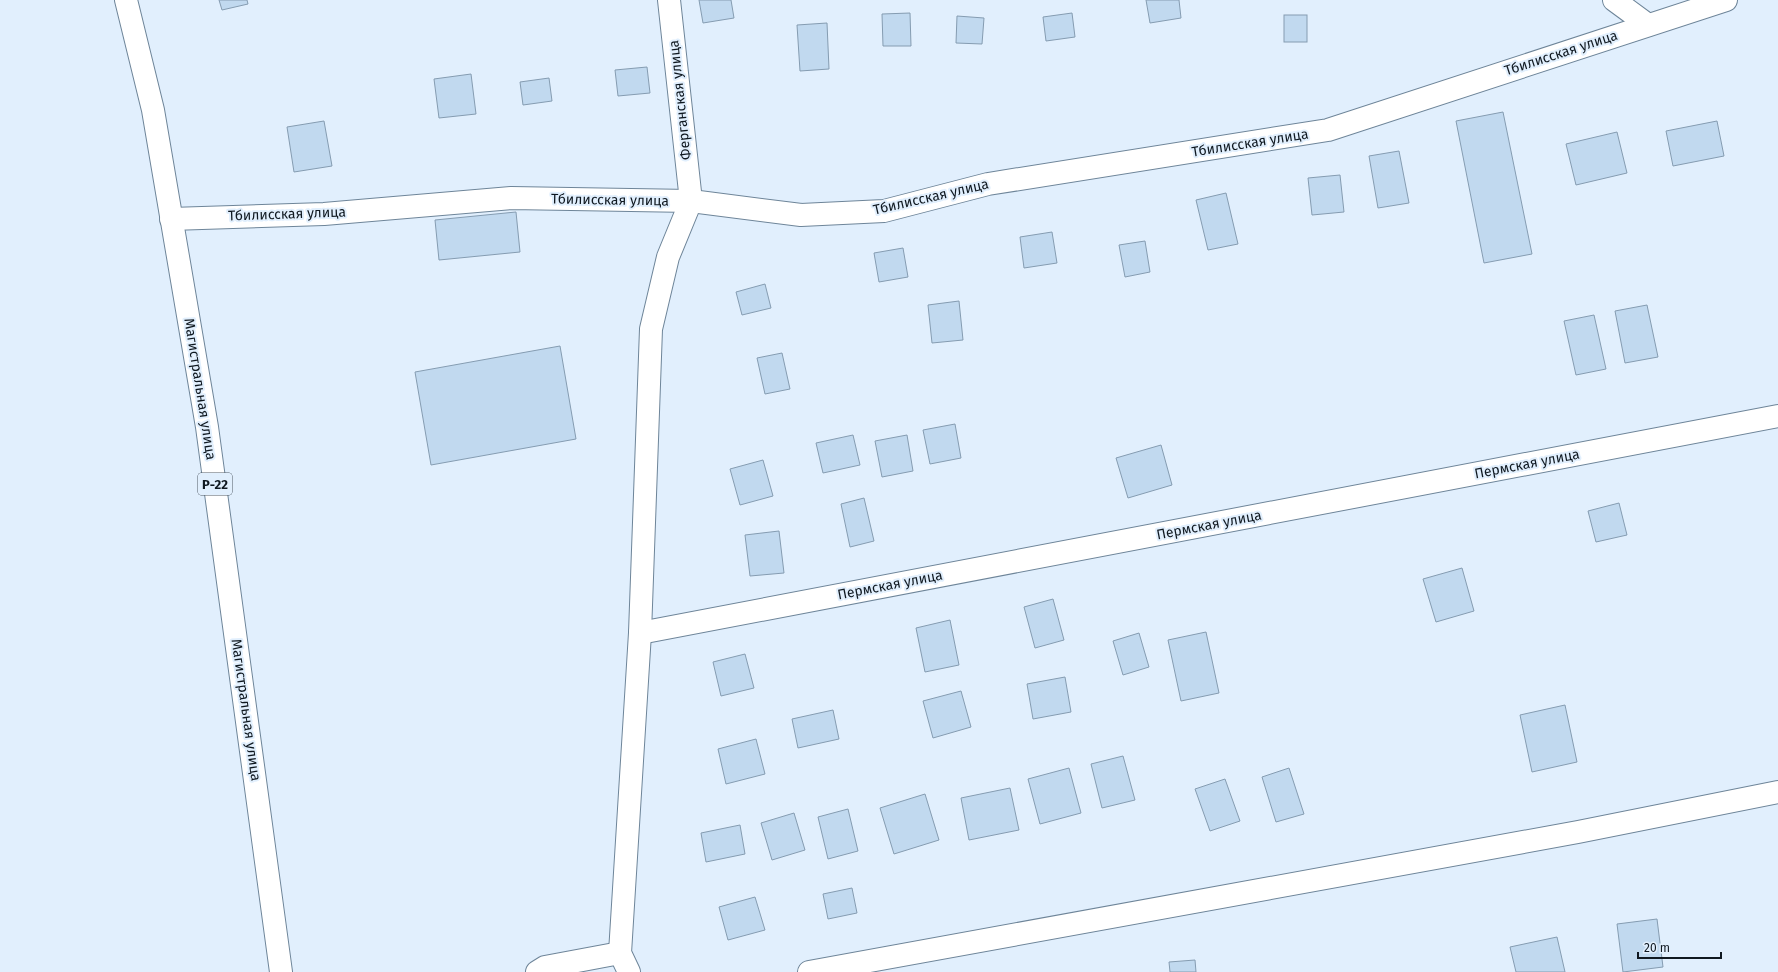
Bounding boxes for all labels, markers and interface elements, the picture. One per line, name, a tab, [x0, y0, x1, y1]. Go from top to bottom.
street label: Тбилисская улица	[1502, 27, 1620, 79]
street label: Ферганская улица	[665, 39, 695, 161]
street label: Тбилисская улица	[1190, 125, 1310, 161]
street label: Тбилисская улица	[872, 175, 990, 219]
street label: Тбилисская улица	[551, 190, 669, 210]
street label: Тбилисская улица	[228, 203, 346, 225]
street label: Магистральная улица	[180, 317, 220, 461]
street label: Пермская улица	[1473, 445, 1581, 483]
road number: Р-22	[198, 473, 232, 495]
street label: Пермская улица	[1155, 506, 1263, 544]
street label: Пермская улица	[836, 566, 944, 604]
street label: Магистральная улица	[228, 638, 264, 782]
scale bar	[1638, 934, 1721, 960]
text: 20 m	[1644, 941, 1670, 955]

